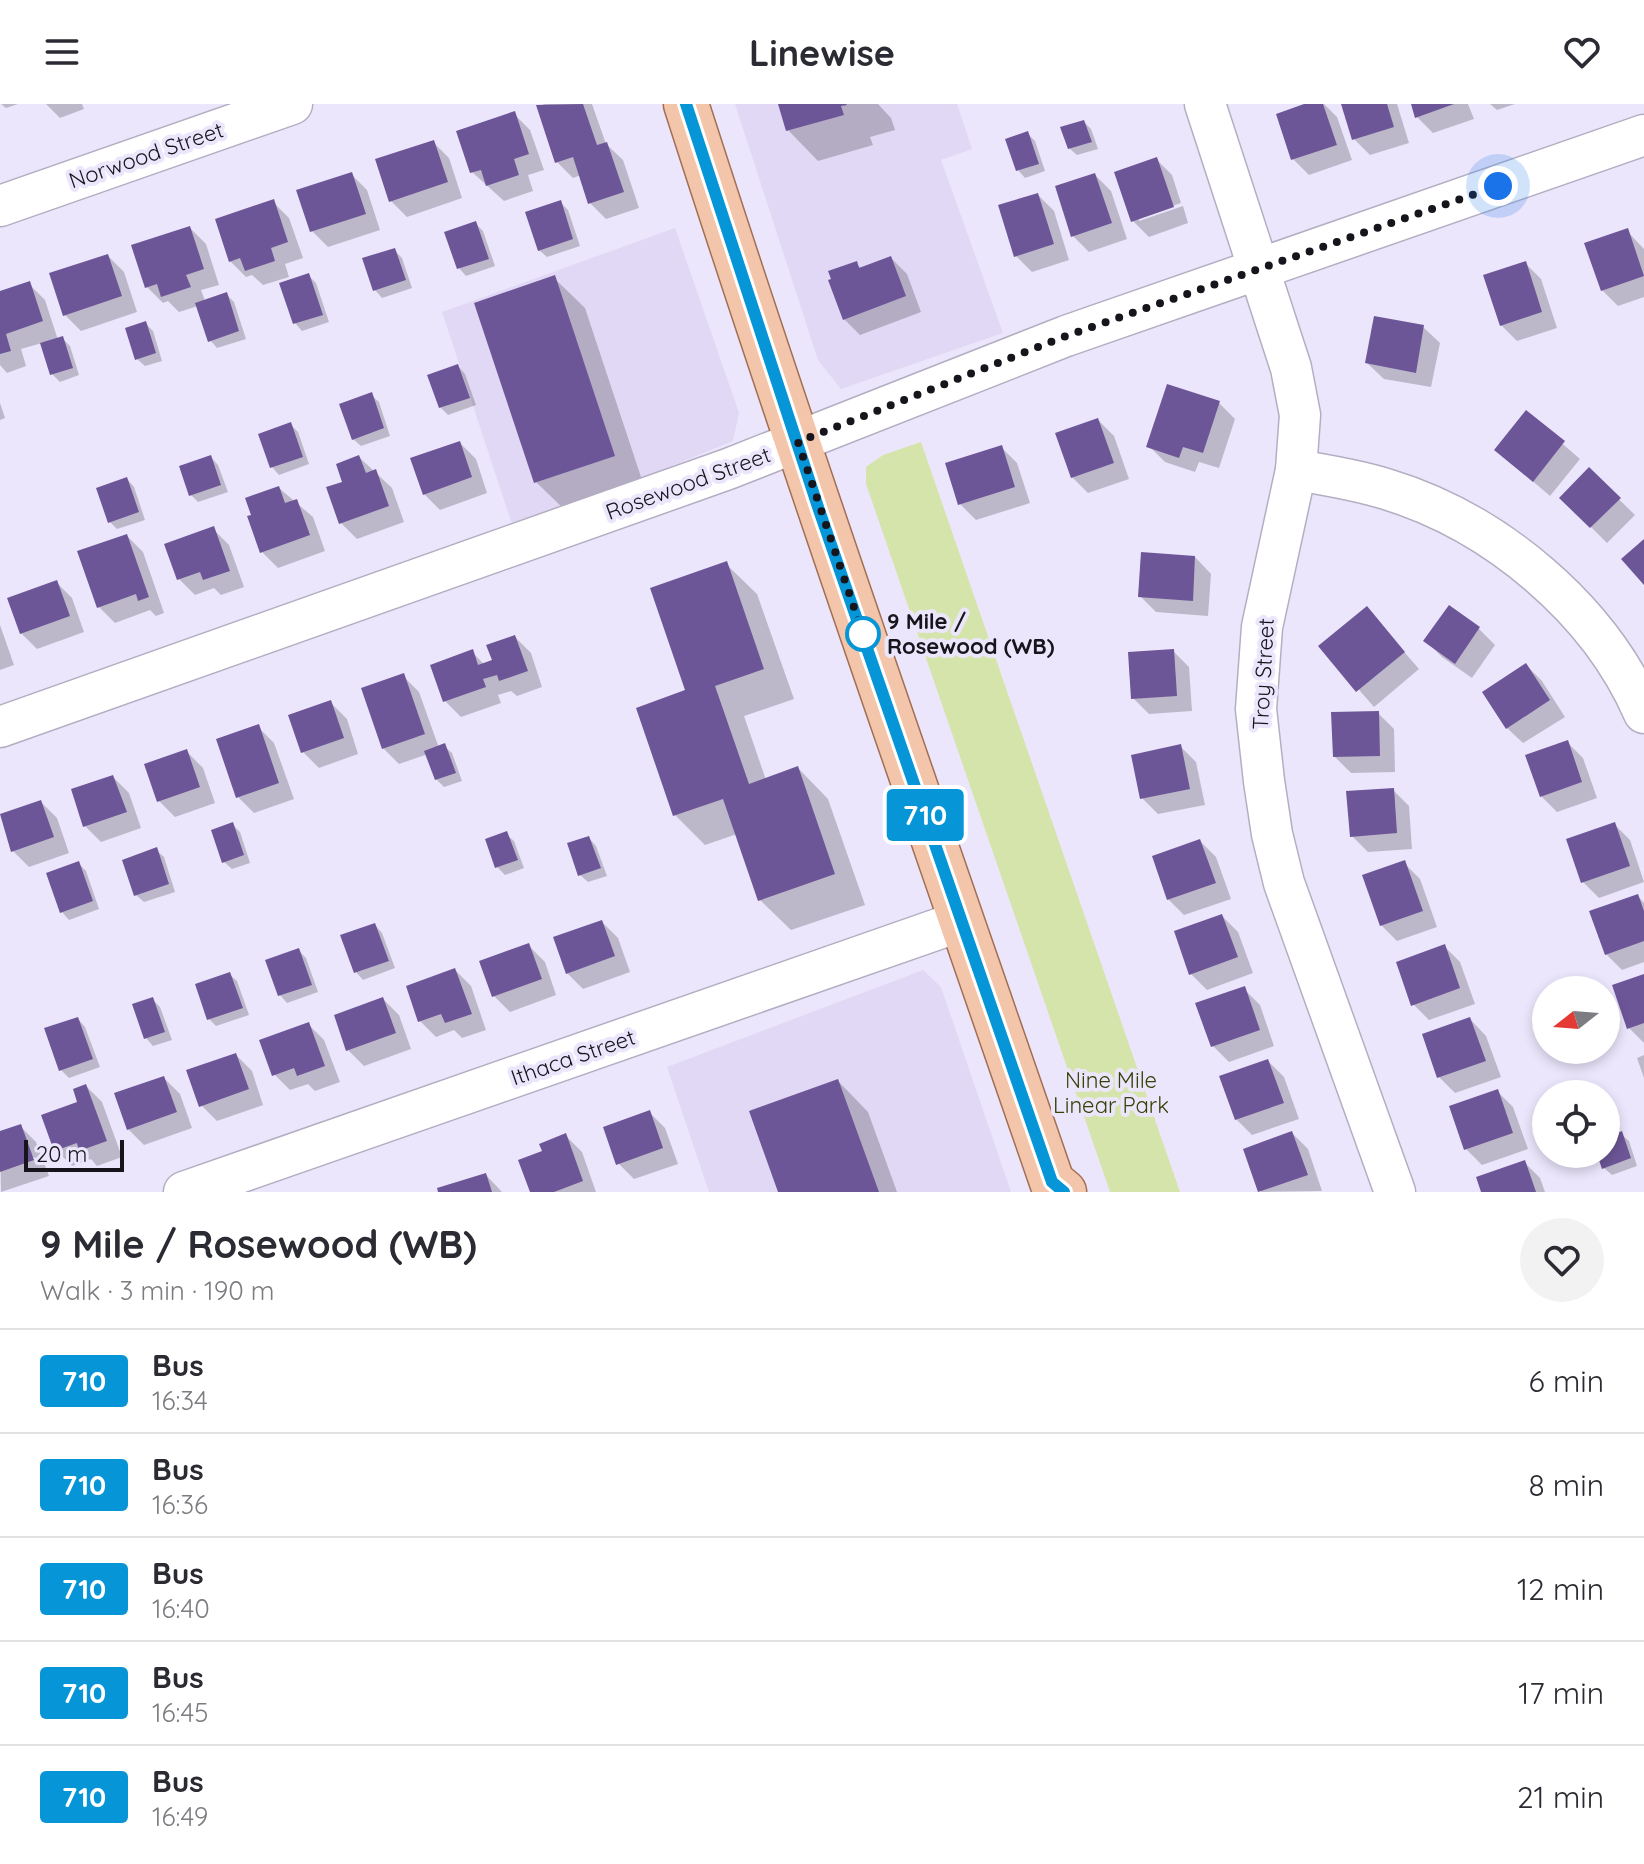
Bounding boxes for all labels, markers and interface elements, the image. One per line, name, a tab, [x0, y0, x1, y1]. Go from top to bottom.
icon: menu	[40, 30, 84, 74]
text: Linewise	[749, 30, 895, 75]
icon: heart	[1560, 30, 1604, 74]
street label: Norwood Street	[65, 115, 227, 195]
your location	[1478, 166, 1518, 206]
street label: Rosewood Street	[602, 440, 774, 526]
place label: 9 Mile / Rosewood (WB)	[887, 607, 1055, 660]
marker: 9 Mile / Rosewood (WB)	[846, 617, 880, 651]
street label: Troy Street	[1246, 617, 1280, 731]
line badge: 710	[879, 789, 971, 841]
text: 710	[903, 797, 947, 832]
north arrow	[1532, 976, 1620, 1064]
map controls	[1532, 976, 1620, 1168]
street label: Ithaca Street	[507, 1023, 639, 1091]
park label: Nine Mile Linear Park	[1053, 1066, 1169, 1119]
button: locate	[1532, 1080, 1620, 1168]
scale bar	[24, 1136, 124, 1172]
text: 20 m	[36, 1140, 87, 1168]
button: heart	[1520, 1218, 1604, 1302]
text: 9 Mile / Rosewood (WB)	[40, 1220, 477, 1268]
text: Walk · 3 min · 190 m	[40, 1274, 275, 1307]
text: Bus	[152, 1346, 204, 1384]
text: 6 min	[1529, 1362, 1604, 1400]
text: 710	[62, 1363, 106, 1398]
text: 16:34	[152, 1384, 208, 1417]
text: Bus	[152, 1450, 204, 1488]
text: 8 min	[1528, 1466, 1604, 1504]
text: 710	[62, 1467, 106, 1502]
text: 16:36	[152, 1488, 208, 1521]
text: Bus	[152, 1554, 204, 1592]
text: 12 min	[1517, 1570, 1604, 1608]
text: 710	[62, 1571, 106, 1606]
text: 16:40	[152, 1592, 210, 1625]
text: Bus	[152, 1658, 204, 1696]
text: 17 min	[1518, 1674, 1604, 1712]
text: 710	[62, 1675, 106, 1710]
text: 16:45	[152, 1696, 209, 1729]
text: Bus	[152, 1762, 204, 1800]
text: 21 min	[1517, 1778, 1604, 1816]
text: 710	[62, 1779, 106, 1814]
text: 16:49	[152, 1800, 208, 1833]

